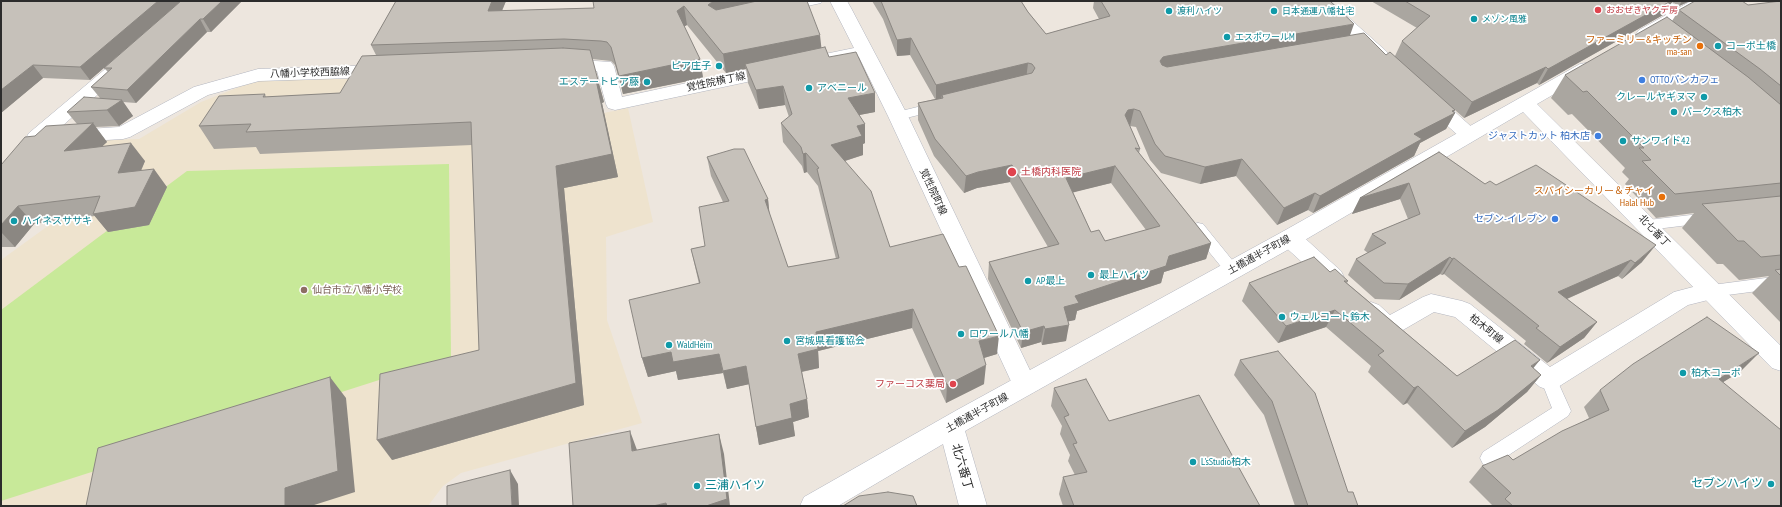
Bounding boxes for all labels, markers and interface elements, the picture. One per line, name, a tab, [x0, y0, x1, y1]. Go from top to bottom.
marker: おおぜきヤクデ房	[1593, 5, 1603, 15]
place label: おおぜきヤクデ房	[1606, 5, 1678, 15]
marker: 渡利ハイツ	[1164, 6, 1174, 16]
place label: 渡利ハイツ	[1177, 6, 1222, 16]
marker: 日本通運八幡社宅	[1269, 6, 1279, 16]
place label: 日本通運八幡社宅	[1282, 6, 1354, 16]
marker: メゾン風雅	[1469, 14, 1479, 24]
place label: メゾン風雅	[1482, 14, 1527, 24]
marker: エスポワールM	[1222, 32, 1232, 42]
place label: エスポワールM	[1235, 32, 1295, 42]
place label: ファーミリー&キッチン ma-san	[1585, 34, 1692, 58]
place label: コーポ土橋	[1726, 40, 1776, 52]
marker: ファーミリー&キッチン ma-san	[1695, 41, 1705, 51]
marker: コーポ土橋	[1713, 41, 1723, 51]
place label: ピア庄子	[671, 60, 711, 72]
marker: ピア庄子	[714, 61, 724, 71]
street label: 八幡小学校西脇線	[270, 66, 350, 80]
street label: 覚性院横丁線	[685, 70, 747, 94]
place label: OTTOパンカフェ	[1650, 74, 1719, 86]
marker: OTTOパンカフェ	[1637, 75, 1647, 85]
place label: エステートピア藤	[559, 76, 639, 88]
marker: エステートピア藤	[642, 77, 652, 87]
place label: アベニール	[817, 82, 867, 94]
marker: アベニール	[804, 83, 814, 93]
place label: クレールヤギヌマ	[1616, 91, 1696, 103]
marker: クレールヤギヌマ	[1699, 92, 1709, 102]
place label: パークス柏木	[1682, 106, 1742, 118]
marker: パークス柏木	[1669, 107, 1679, 117]
place label: ジャストカット 柏木店	[1488, 130, 1590, 142]
marker: ジャストカット 柏木店	[1593, 131, 1603, 141]
place label: サンワイド42	[1631, 135, 1690, 147]
marker: サンワイド42	[1618, 136, 1628, 146]
marker: 土橋内科医院	[1006, 166, 1018, 178]
place label: 土橋内科医院	[1021, 166, 1081, 178]
street label: 覚性院町線	[917, 167, 949, 217]
place label: スパイシーカリー＆チャイ Halal Hub	[1534, 185, 1654, 208]
marker: スパイシーカリー＆チャイ Halal Hub	[1657, 192, 1667, 202]
street label: 北七番丁	[1636, 212, 1672, 250]
place label: セブン-イレブン	[1474, 213, 1547, 225]
marker: セブン-イレブン	[1550, 214, 1560, 224]
place label: ハイネスササキ	[22, 215, 92, 227]
marker: ハイネスササキ	[9, 216, 19, 226]
street label: 土橋通半子町線	[1225, 233, 1293, 277]
place label: 最上ハイツ	[1099, 269, 1149, 281]
marker: 最上ハイツ	[1086, 270, 1096, 280]
place label: AP最上	[1036, 275, 1065, 287]
marker: AP最上	[1023, 276, 1033, 286]
place label: 仙台市立八幡小学校	[312, 284, 402, 296]
marker: 仙台市立八幡小学校	[299, 285, 309, 295]
place label: ウェルコート鈴木	[1290, 311, 1370, 323]
marker: ウェルコート鈴木	[1277, 312, 1287, 322]
street label: 柏木町線	[1467, 312, 1505, 346]
place label: ロワール八幡	[969, 328, 1029, 340]
marker: ロワール八幡	[956, 329, 966, 339]
place label: 宮城県看護協会	[795, 335, 865, 347]
marker: 宮城県看護協会	[782, 336, 792, 346]
place label: WaldHeim	[677, 339, 712, 351]
marker: WaldHeim	[664, 340, 674, 350]
place label: 柏木コーポ	[1691, 367, 1741, 379]
marker: 柏木コーポ	[1678, 368, 1688, 378]
place label: ファーコス薬局	[875, 378, 945, 390]
marker: ファーコス薬局	[948, 379, 958, 389]
street label: 土橋通半子町線	[943, 391, 1011, 435]
street label: 北六番丁	[948, 442, 976, 492]
place label: L'sStudio柏木	[1201, 456, 1251, 468]
marker: L'sStudio柏木	[1188, 457, 1198, 467]
place label: セブンハイツ	[1691, 477, 1763, 491]
place label: 三浦ハイツ	[705, 479, 765, 493]
marker: セブンハイツ	[1766, 479, 1776, 489]
marker: 三浦ハイツ	[692, 481, 702, 491]

